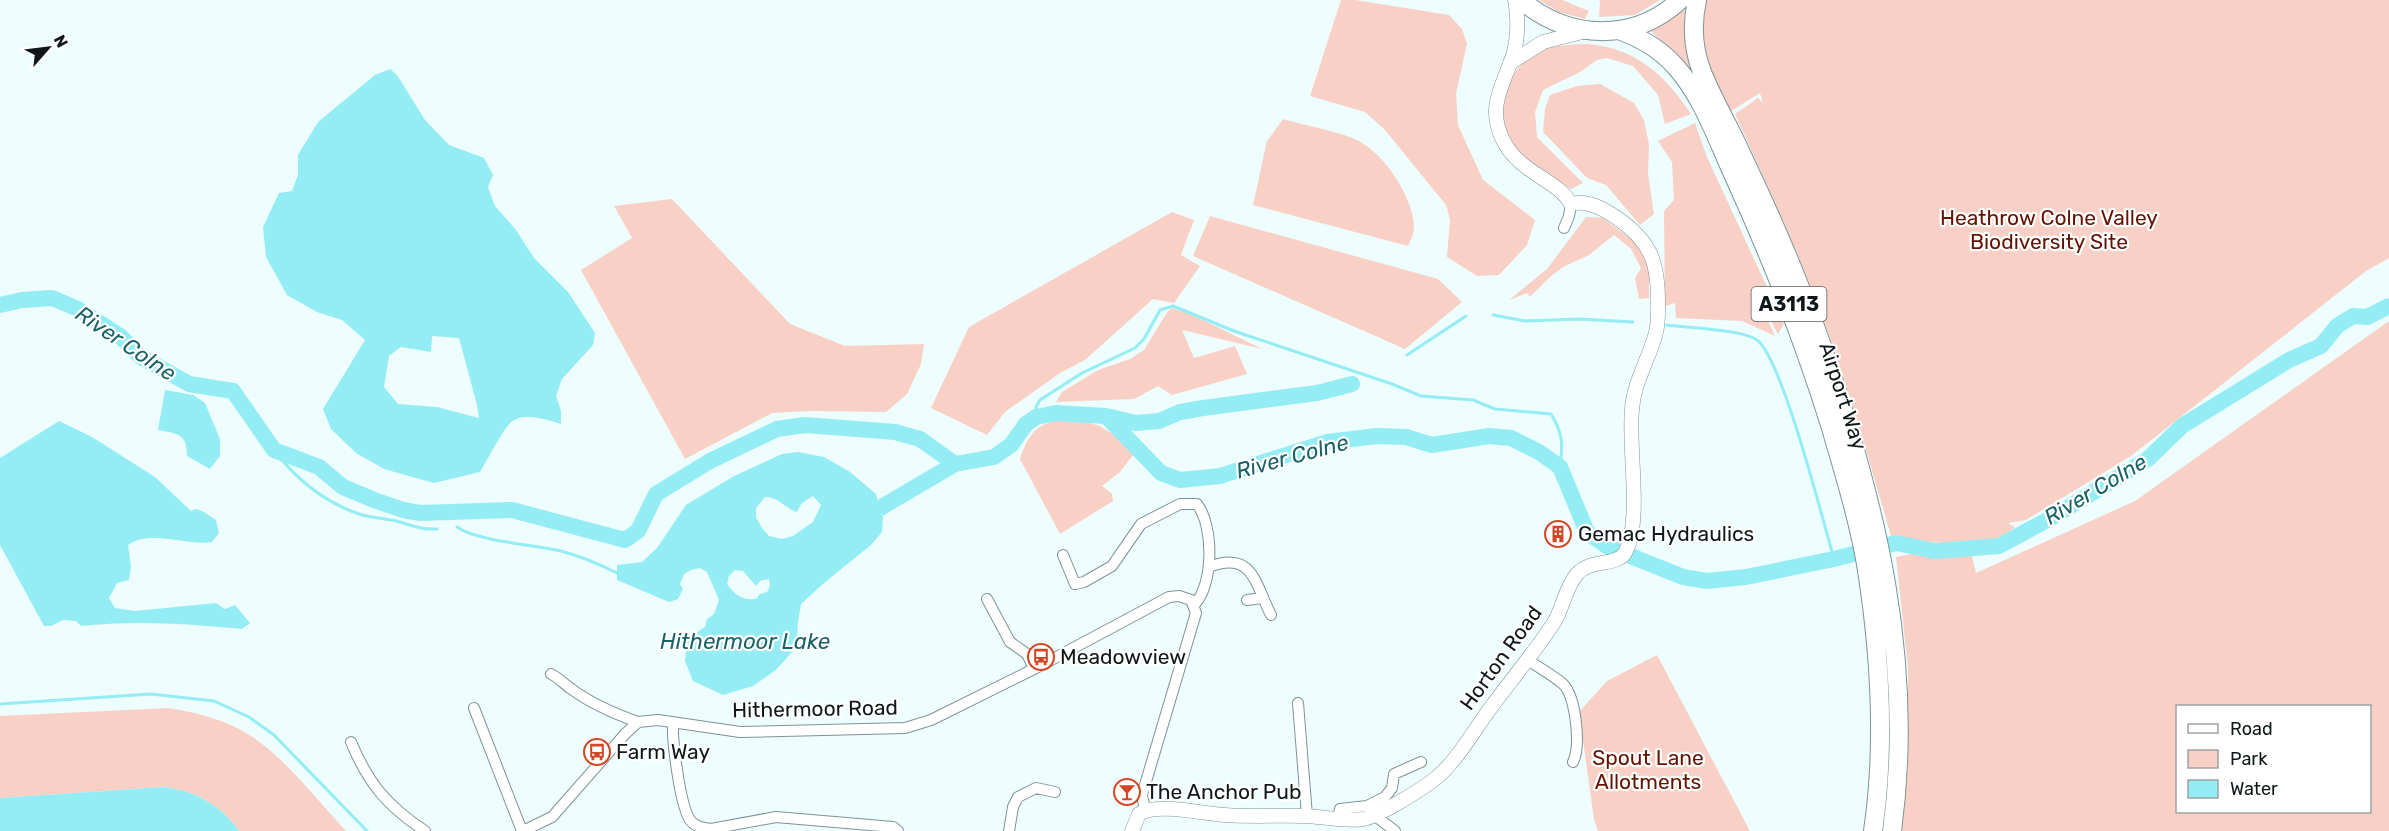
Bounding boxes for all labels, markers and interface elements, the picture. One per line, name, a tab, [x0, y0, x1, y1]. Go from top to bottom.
north arrow	[18, 18, 78, 78]
text: N	[50, 32, 72, 51]
park label: Heathrow Colne Valley Biodiversity Site	[1940, 205, 2158, 254]
road number: A3113	[1752, 287, 1826, 321]
water label: River Colne	[70, 300, 181, 387]
street label: Airport Way	[1814, 339, 1873, 453]
water label: River Colne	[1233, 429, 1351, 484]
water label: River Colne	[2039, 448, 2152, 531]
building icon: Gemac Hydraulics	[1543, 519, 1573, 549]
place label: Gemac Hydraulics	[1578, 521, 1754, 546]
street label: Horton Road	[1454, 601, 1547, 715]
water label: Hithermoor Lake	[660, 628, 830, 655]
bus stop icon: Meadowview	[1026, 642, 1056, 672]
place label: Meadowview	[1060, 644, 1186, 669]
street label: Hithermoor Road	[732, 695, 898, 722]
legend	[2176, 705, 2371, 813]
text: Road	[2230, 718, 2273, 740]
bus stop icon: Farm Way	[582, 737, 612, 767]
place label: Farm Way	[616, 739, 710, 764]
park label: Spout Lane Allotments	[1592, 745, 1704, 794]
text: Park	[2230, 748, 2268, 770]
bar icon: The Anchor Pub	[1112, 777, 1142, 807]
text: Water	[2230, 778, 2278, 800]
place label: The Anchor Pub	[1146, 779, 1301, 804]

